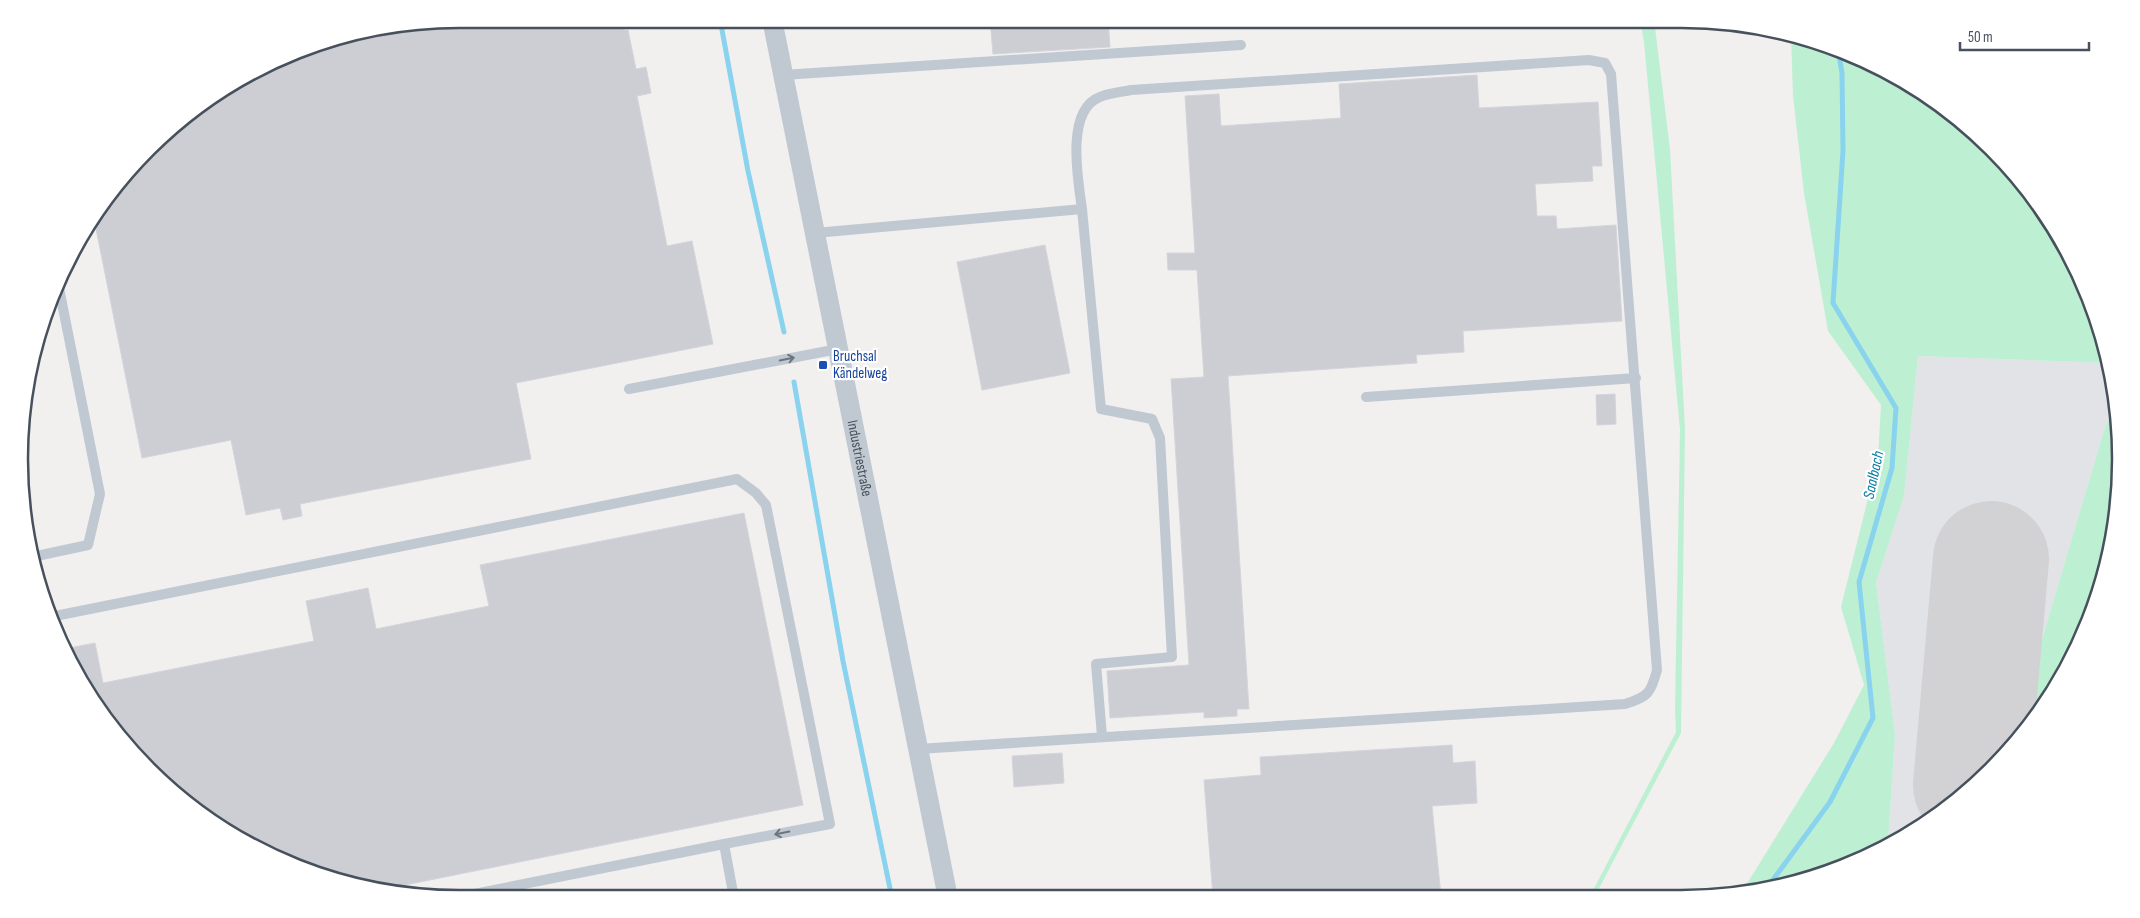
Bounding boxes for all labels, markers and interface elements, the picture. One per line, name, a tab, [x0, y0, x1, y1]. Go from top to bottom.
scale bar	[1960, 20, 2089, 52]
text: 50 m	[1968, 28, 1993, 47]
place label: Bruchsal Kändelweg	[833, 347, 887, 383]
one-way arrow	[779, 353, 795, 363]
marker: Bruchsal Kändelweg	[817, 359, 829, 371]
street label: Industriestraße	[843, 419, 877, 498]
water label: Saalbach	[1860, 449, 1888, 501]
one-way arrow	[775, 829, 791, 839]

